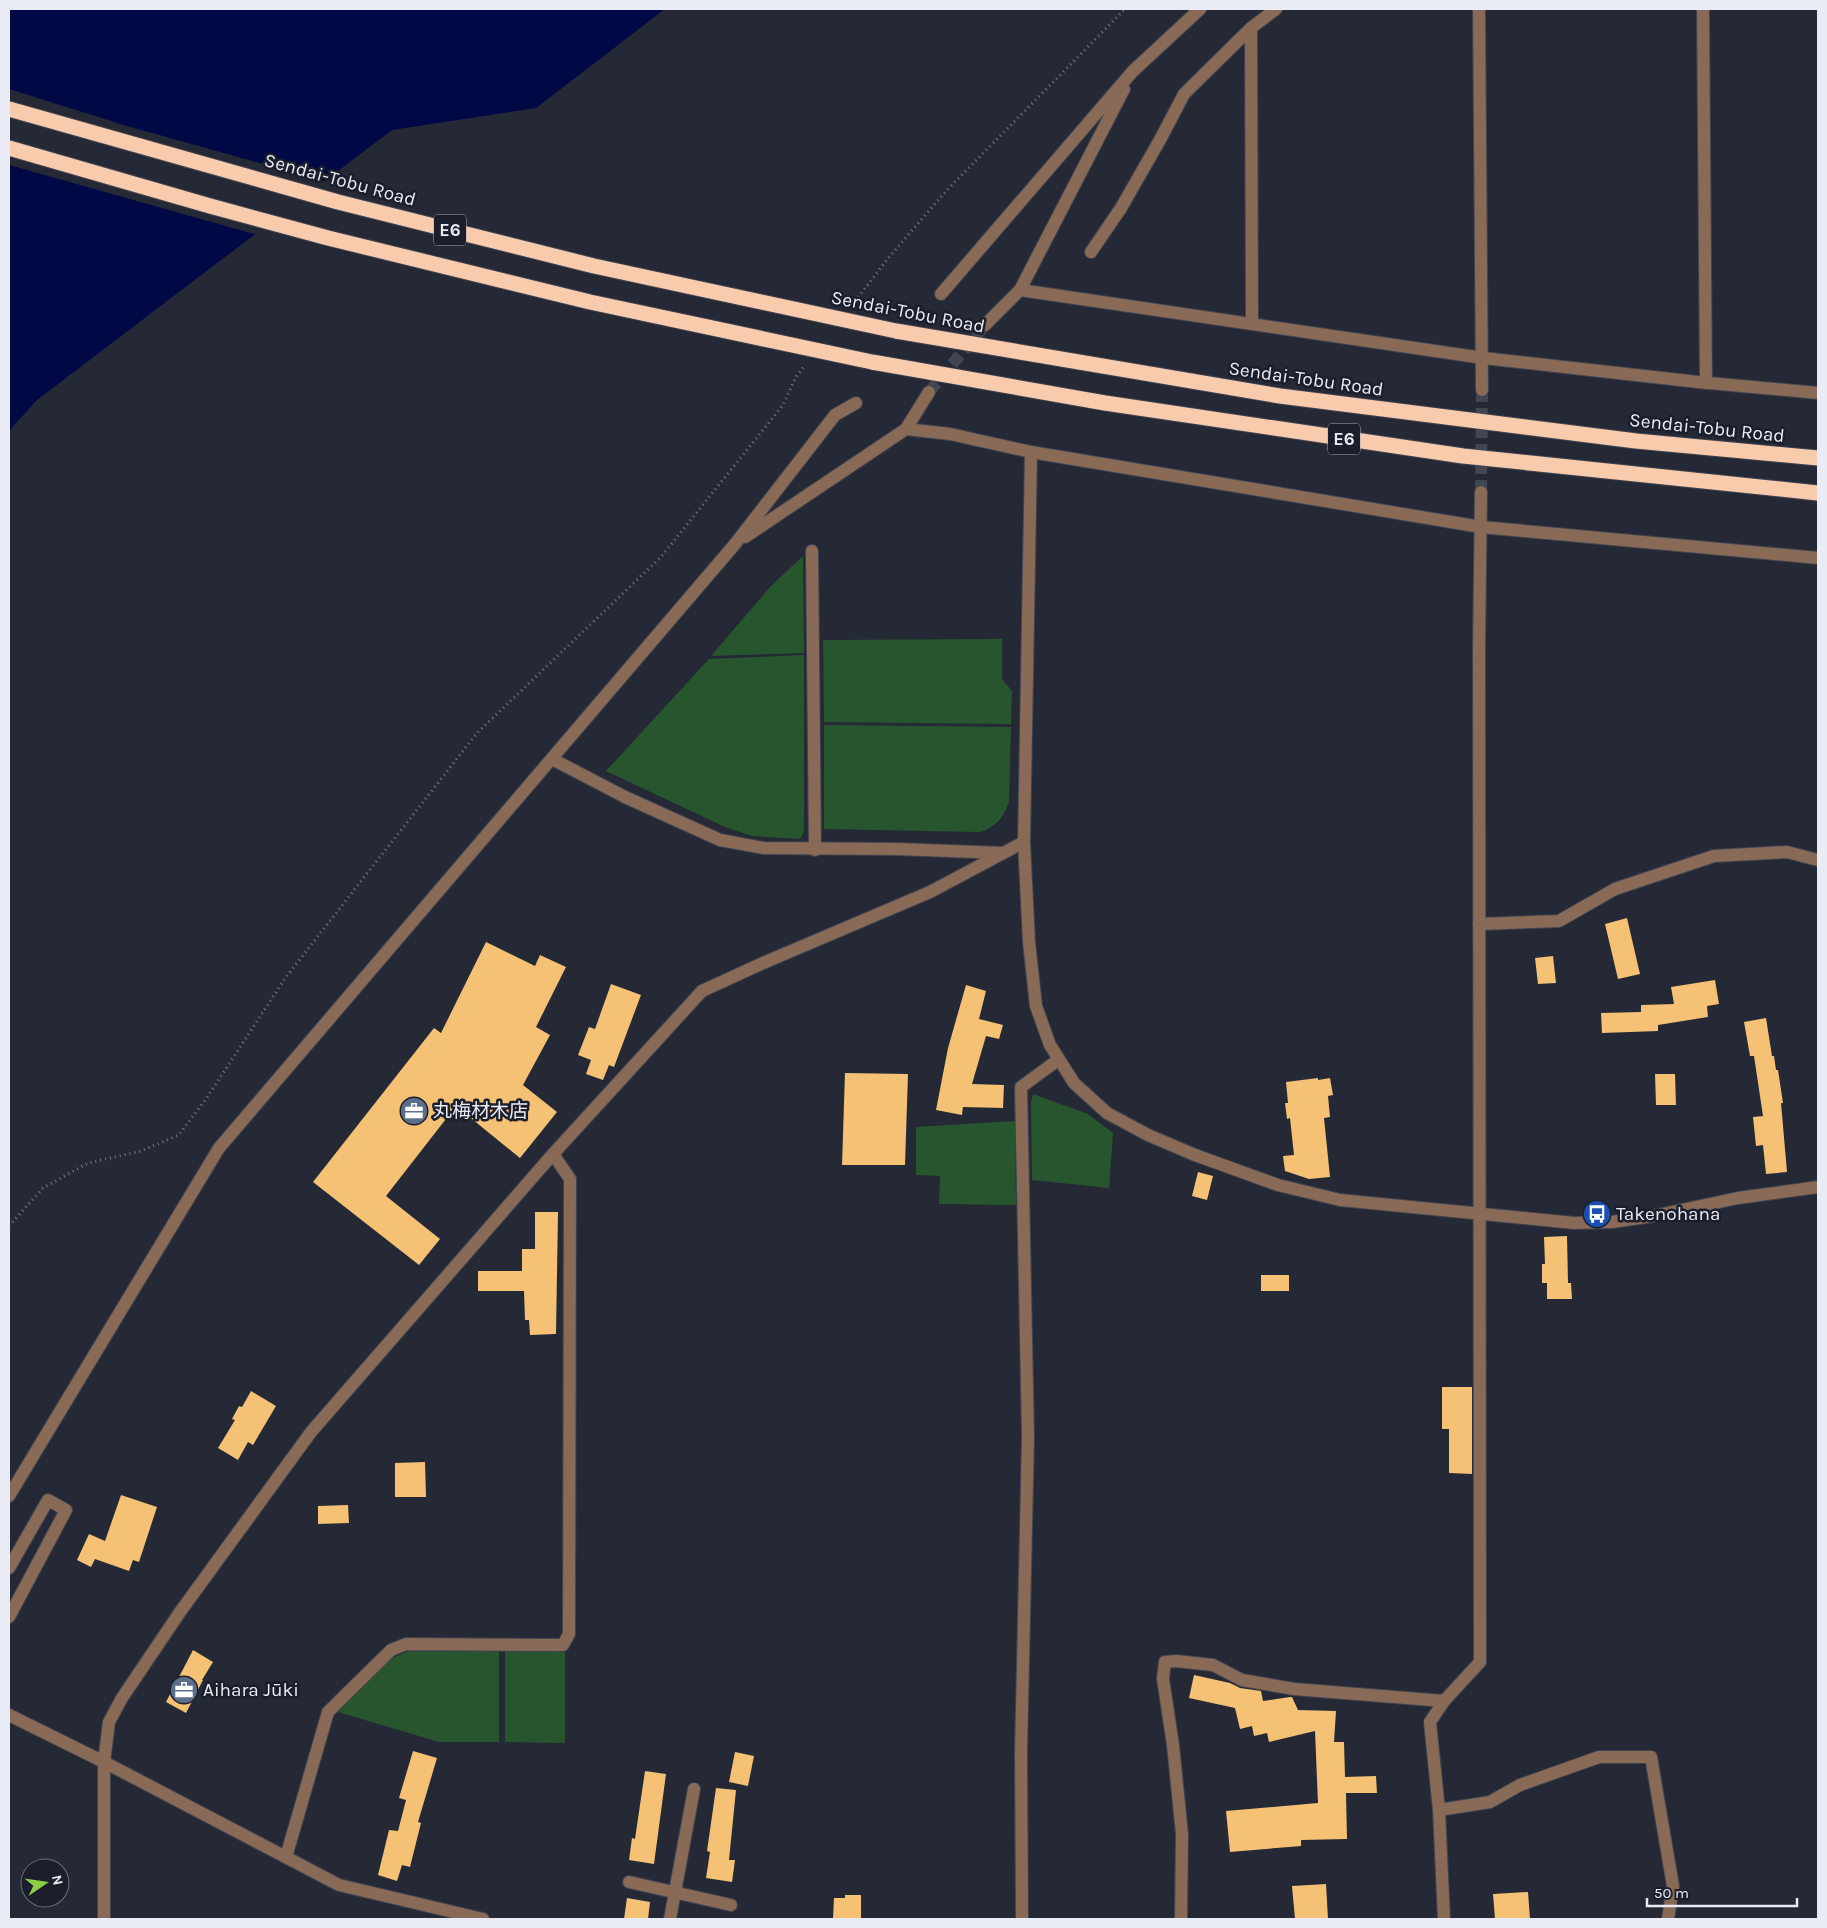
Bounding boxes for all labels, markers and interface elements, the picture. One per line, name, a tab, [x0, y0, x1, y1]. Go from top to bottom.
street label: Sendai-Tobu Road	[262, 149, 418, 211]
road number: E6	[434, 214, 466, 246]
street label: Sendai-Tobu Road	[829, 286, 987, 338]
street label: Sendai-Tobu Road	[1227, 357, 1385, 401]
street label: Sendai-Tobu Road	[1628, 409, 1786, 447]
road number: E6	[1328, 424, 1360, 454]
office icon: 丸梅材木店	[399, 1096, 429, 1126]
place label: 丸梅材木店	[433, 1100, 528, 1122]
bus stop icon: Takenohana	[1582, 1199, 1612, 1229]
place label: Takenohana	[1616, 1203, 1720, 1225]
office icon: Aihara Jūki	[169, 1675, 199, 1705]
place label: Aihara Jūki	[203, 1679, 299, 1701]
north arrow	[20, 1858, 70, 1908]
text: N	[48, 1873, 67, 1887]
scale bar	[1647, 1876, 1797, 1908]
text: 50 m	[1654, 1884, 1689, 1902]

